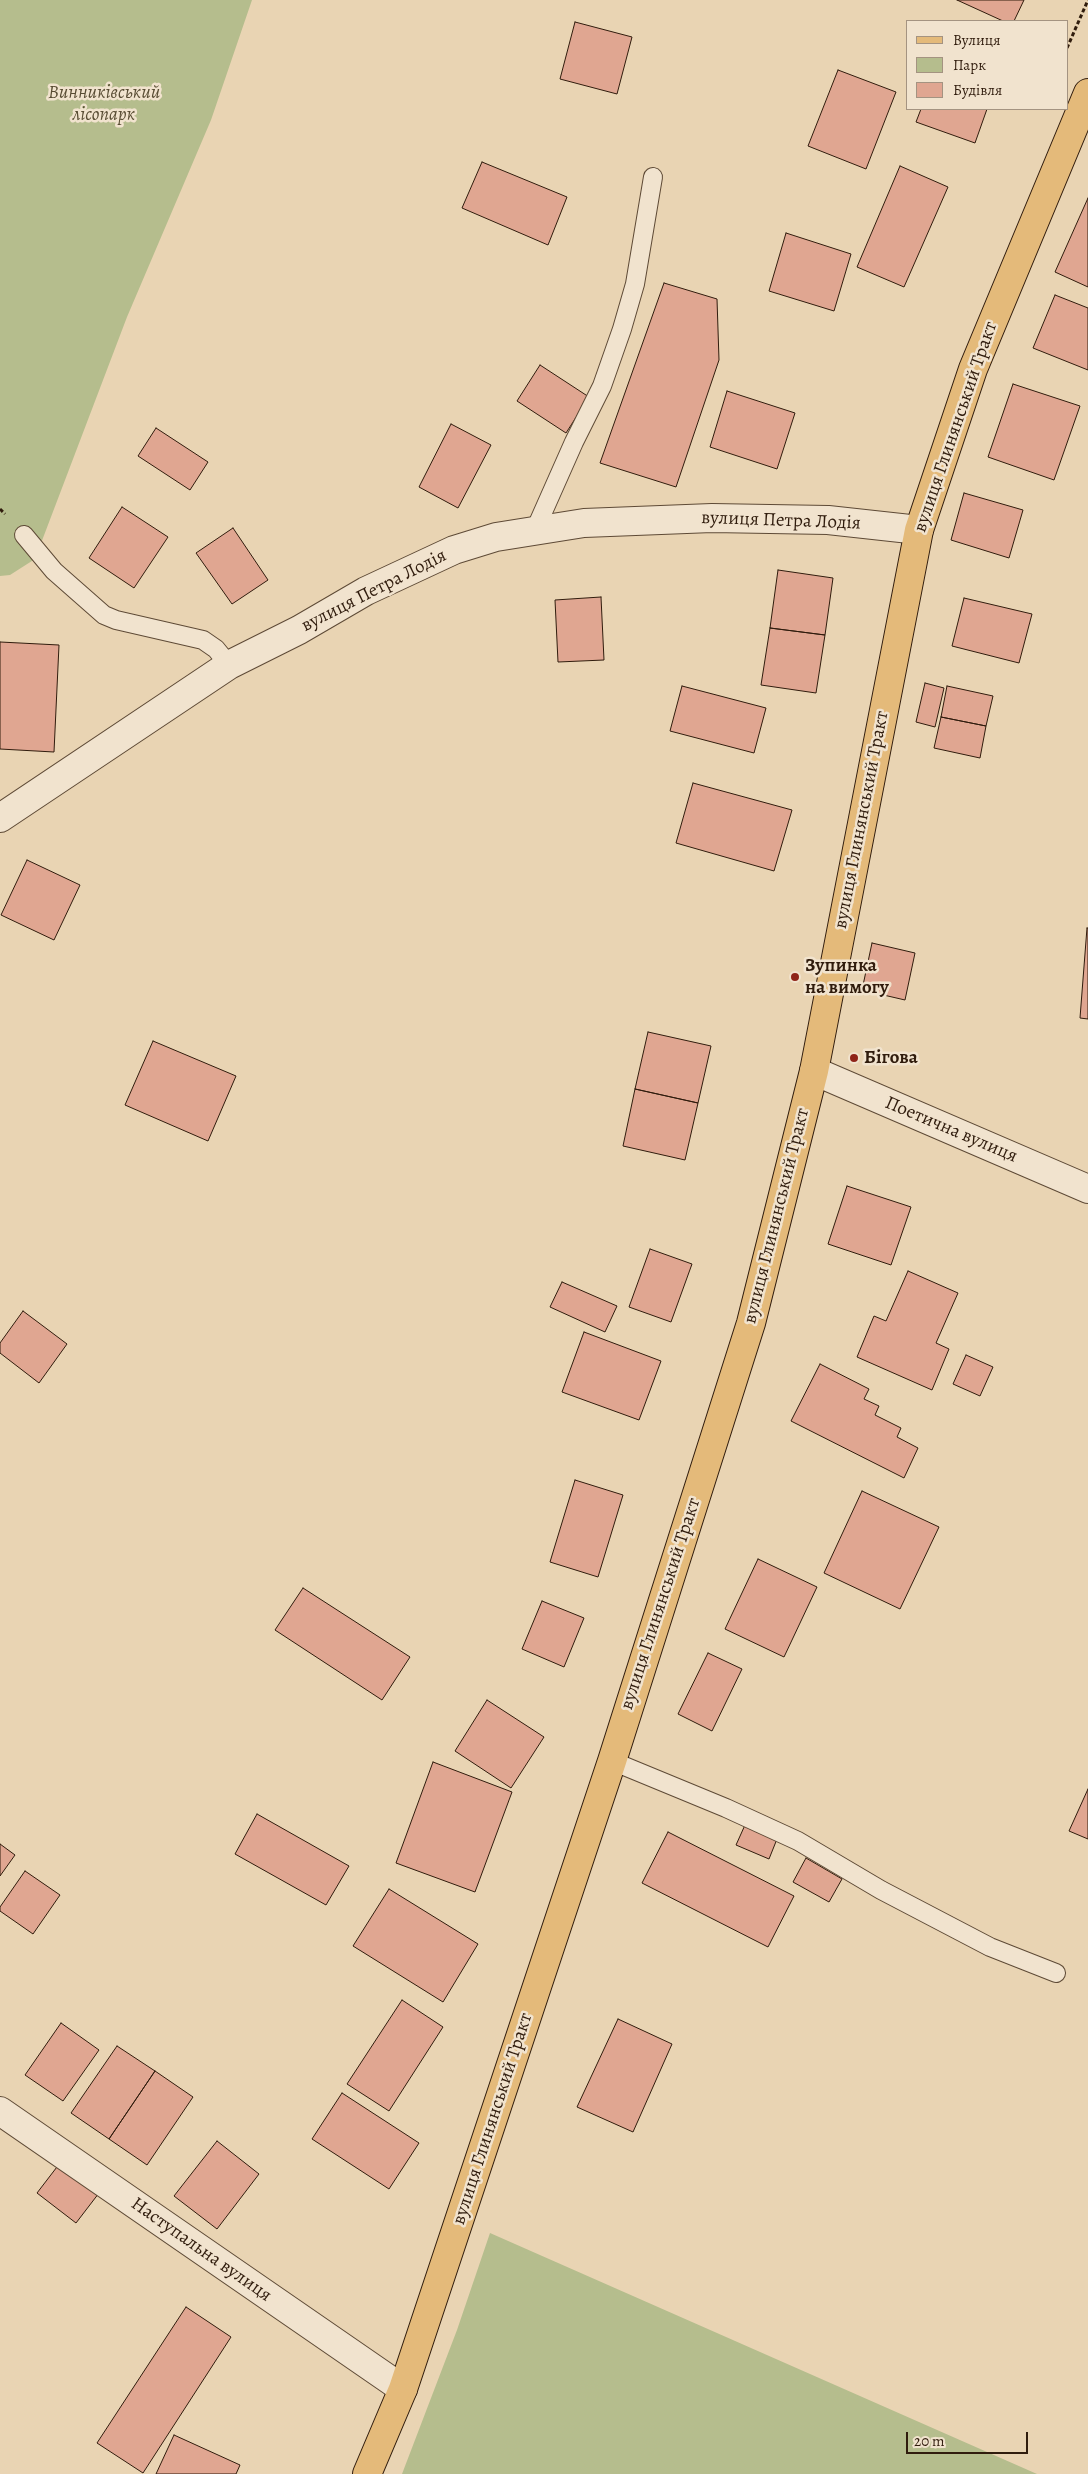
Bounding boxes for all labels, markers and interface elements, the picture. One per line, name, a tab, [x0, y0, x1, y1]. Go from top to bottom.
legend	[906, 20, 1068, 110]
text: Вулиця	[953, 30, 1000, 50]
text: Парк	[953, 55, 986, 75]
text: Будівля	[953, 80, 1002, 100]
park label: Винниківський лісопарк	[48, 82, 160, 126]
street label: вулиця Глинянський Тракт	[909, 319, 1003, 535]
street label: вулиця Петра Лодія	[701, 507, 861, 535]
street label: вулиця Петра Лодія	[298, 545, 450, 637]
street label: вулиця Глинянський Тракт	[830, 709, 894, 931]
place label: Зупинка на вимогу	[805, 955, 889, 999]
marker: Зупинка на вимогу	[789, 971, 801, 983]
place label: Бігова	[864, 1047, 918, 1069]
marker: Бігова	[848, 1052, 860, 1064]
street label: Поетична вулиця	[881, 1092, 1021, 1168]
street label: вулиця Глинянський Тракт	[739, 1106, 815, 1326]
street label: вулиця Глинянський Тракт	[616, 1495, 706, 1713]
street label: вулиця Глинянський Тракт	[448, 2010, 538, 2228]
street label: Наступальна вулиця	[126, 2193, 276, 2307]
scale bar	[908, 2422, 1030, 2454]
text: 20 m	[914, 2431, 945, 2451]

